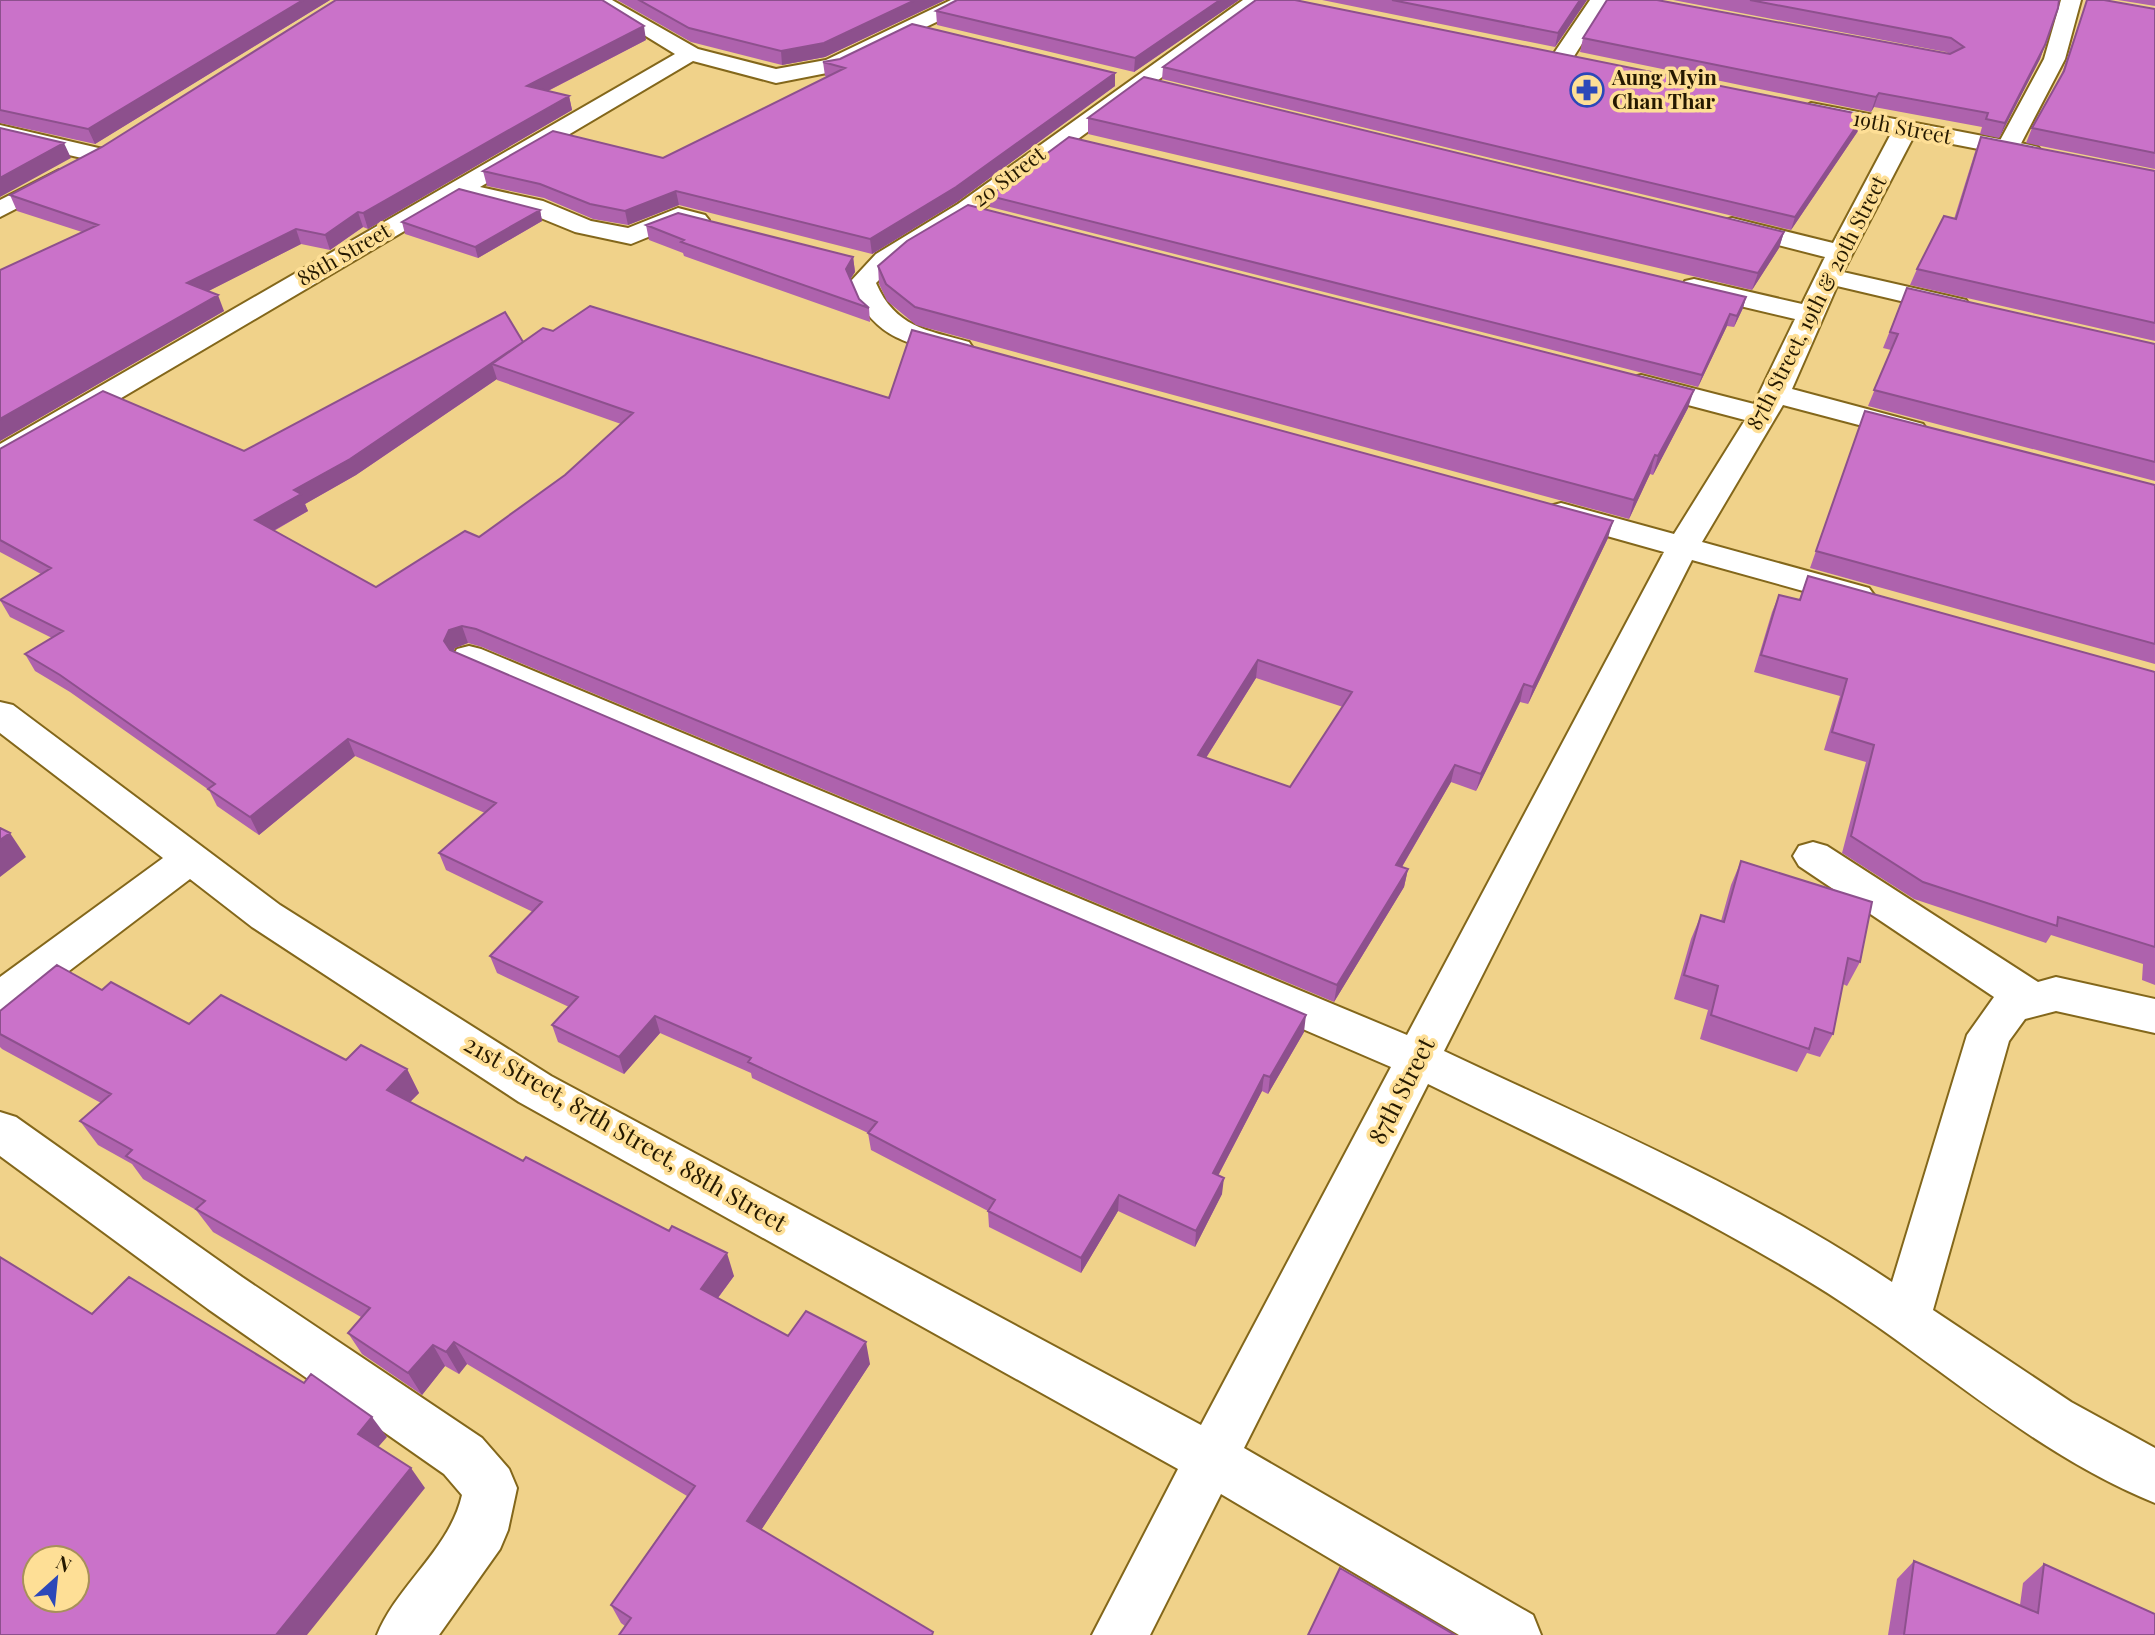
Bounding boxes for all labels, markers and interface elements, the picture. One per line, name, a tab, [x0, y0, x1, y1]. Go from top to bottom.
place label: Aung Myin Chan Thar	[1611, 62, 1717, 114]
pharmacy icon: Aung Myin Chan Thar	[1568, 71, 1606, 109]
street label: 19th Street	[1851, 103, 1955, 149]
street label: 20 Street	[966, 139, 1050, 212]
street label: 87th Street, 19th & 20th Street	[1739, 170, 1892, 434]
street label: 88th Street	[291, 215, 395, 291]
street label: 21st Street, 87th Street, 88th Street	[459, 1027, 793, 1238]
street label: 87th Street	[1360, 1031, 1441, 1149]
north arrow	[21, 1544, 91, 1614]
text: N	[52, 1548, 76, 1578]

